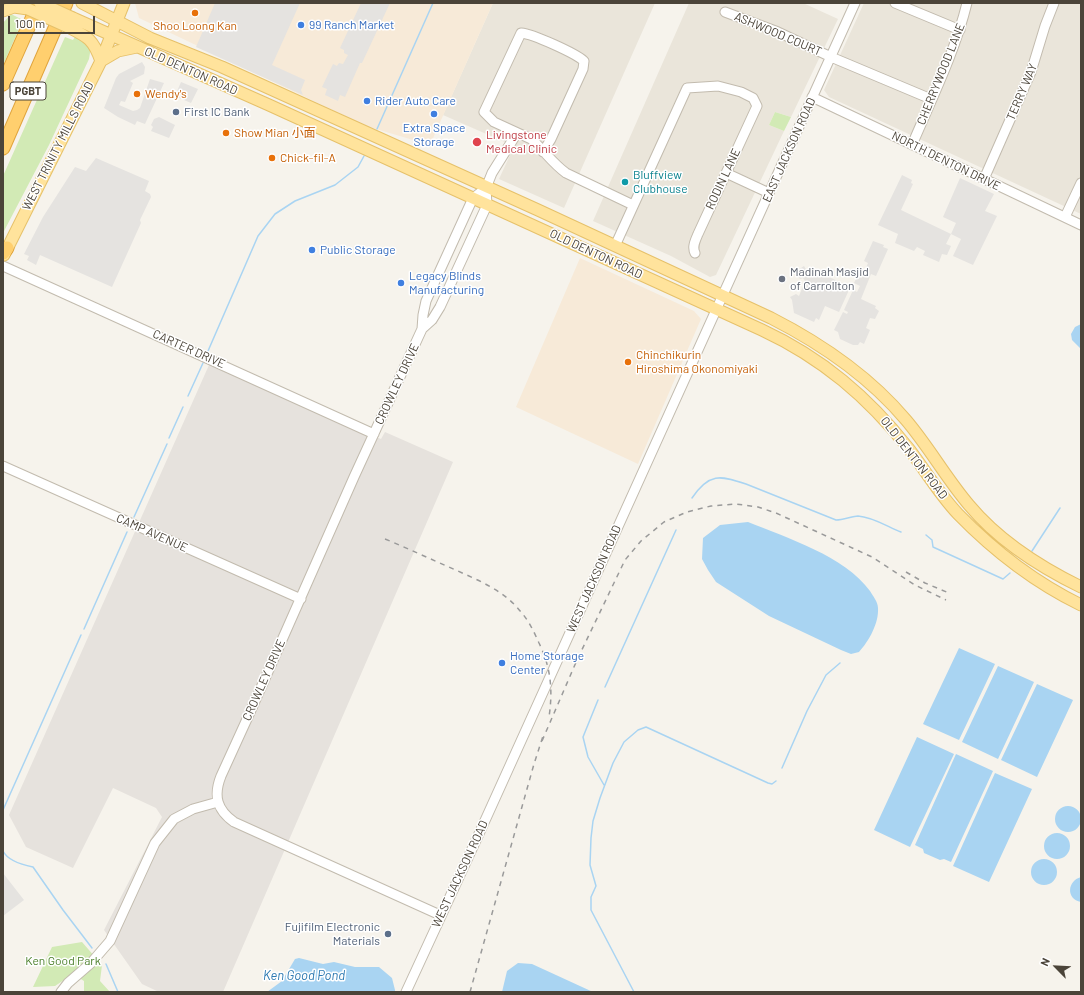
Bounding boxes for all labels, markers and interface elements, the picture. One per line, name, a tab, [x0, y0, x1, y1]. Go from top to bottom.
scale bar	[10, 8, 97, 34]
marker: Shoo Loong Kan	[190, 8, 200, 18]
street label: ASHWOOD COURT	[732, 9, 824, 59]
text: 100 m	[15, 16, 45, 30]
place label: 99 Ranch Market	[309, 18, 394, 32]
place label: Shoo Loong Kan	[153, 19, 237, 33]
marker: 99 Ranch Market	[296, 20, 306, 30]
street label: CHERRYWOOD LANE	[914, 21, 968, 127]
street label: OLD DENTON ROAD	[142, 44, 240, 98]
street label: TERRY WAY	[1004, 61, 1040, 123]
street label: WEST TRINITY MILLS ROAD	[19, 79, 97, 213]
road number: PGBT	[10, 82, 46, 100]
place label: Wendy's	[145, 87, 187, 101]
marker: Wendy's	[132, 89, 142, 99]
place label: Rider Auto Care	[375, 94, 456, 108]
street label: EAST JACKSON ROAD	[759, 95, 819, 205]
marker: Rider Auto Care	[362, 96, 372, 106]
place label: First IC Bank	[184, 105, 250, 119]
marker: First IC Bank	[171, 107, 181, 117]
marker: Extra Space Storage	[429, 109, 439, 119]
place label: Extra Space Storage	[403, 121, 465, 149]
place label: Show Mian 小面	[234, 126, 315, 140]
marker: Show Mian 小面	[221, 128, 231, 138]
place label: Livingstone Medical Clinic	[486, 128, 557, 156]
street label: NORTH DENTON DRIVE	[889, 128, 1003, 194]
marker: Livingstone Medical Clinic	[471, 136, 483, 148]
street label: RODIN LANE	[703, 146, 743, 212]
place label: Chick-fil-A	[280, 151, 336, 165]
marker: Chick-fil-A	[267, 153, 277, 163]
place label: Bluffview Clubhouse	[633, 168, 688, 196]
marker: Bluffview Clubhouse	[620, 177, 630, 187]
street label: OLD DENTON ROAD	[547, 226, 645, 282]
place label: Public Storage	[320, 243, 396, 257]
marker: Public Storage	[307, 245, 317, 255]
place label: Madinah Masjid of Carrollton	[790, 265, 869, 293]
place label: Legacy Blinds Manufacturing	[409, 269, 484, 297]
marker: Madinah Masjid of Carrollton	[777, 274, 787, 284]
marker: Legacy Blinds Manufacturing	[396, 278, 406, 288]
street label: CARTER DRIVE	[151, 327, 227, 371]
street label: CROWLEY DRIVE	[372, 341, 422, 427]
place label: Chinchikurin Hiroshima Okonomiyaki	[636, 348, 758, 376]
marker: Chinchikurin Hiroshima Okonomiyaki	[623, 357, 633, 367]
street label: OLD DENTON ROAD	[877, 414, 951, 502]
street label: CAMP AVENUE	[114, 511, 190, 555]
street label: WEST JACKSON ROAD	[564, 523, 624, 635]
street label: CROWLEY DRIVE	[240, 637, 288, 723]
place label: Home Storage Center	[510, 649, 584, 677]
marker: Home Storage Center	[497, 658, 507, 668]
street label: WEST JACKSON ROAD	[429, 818, 491, 930]
place label: Fujifilm Electronic Materials	[285, 920, 380, 948]
marker: Fujifilm Electronic Materials	[383, 929, 393, 939]
north arrow	[1036, 947, 1076, 987]
park label: Ken Good Park	[25, 954, 101, 968]
text: N	[1037, 956, 1052, 968]
water label: Ken Good Pond	[263, 968, 345, 984]

